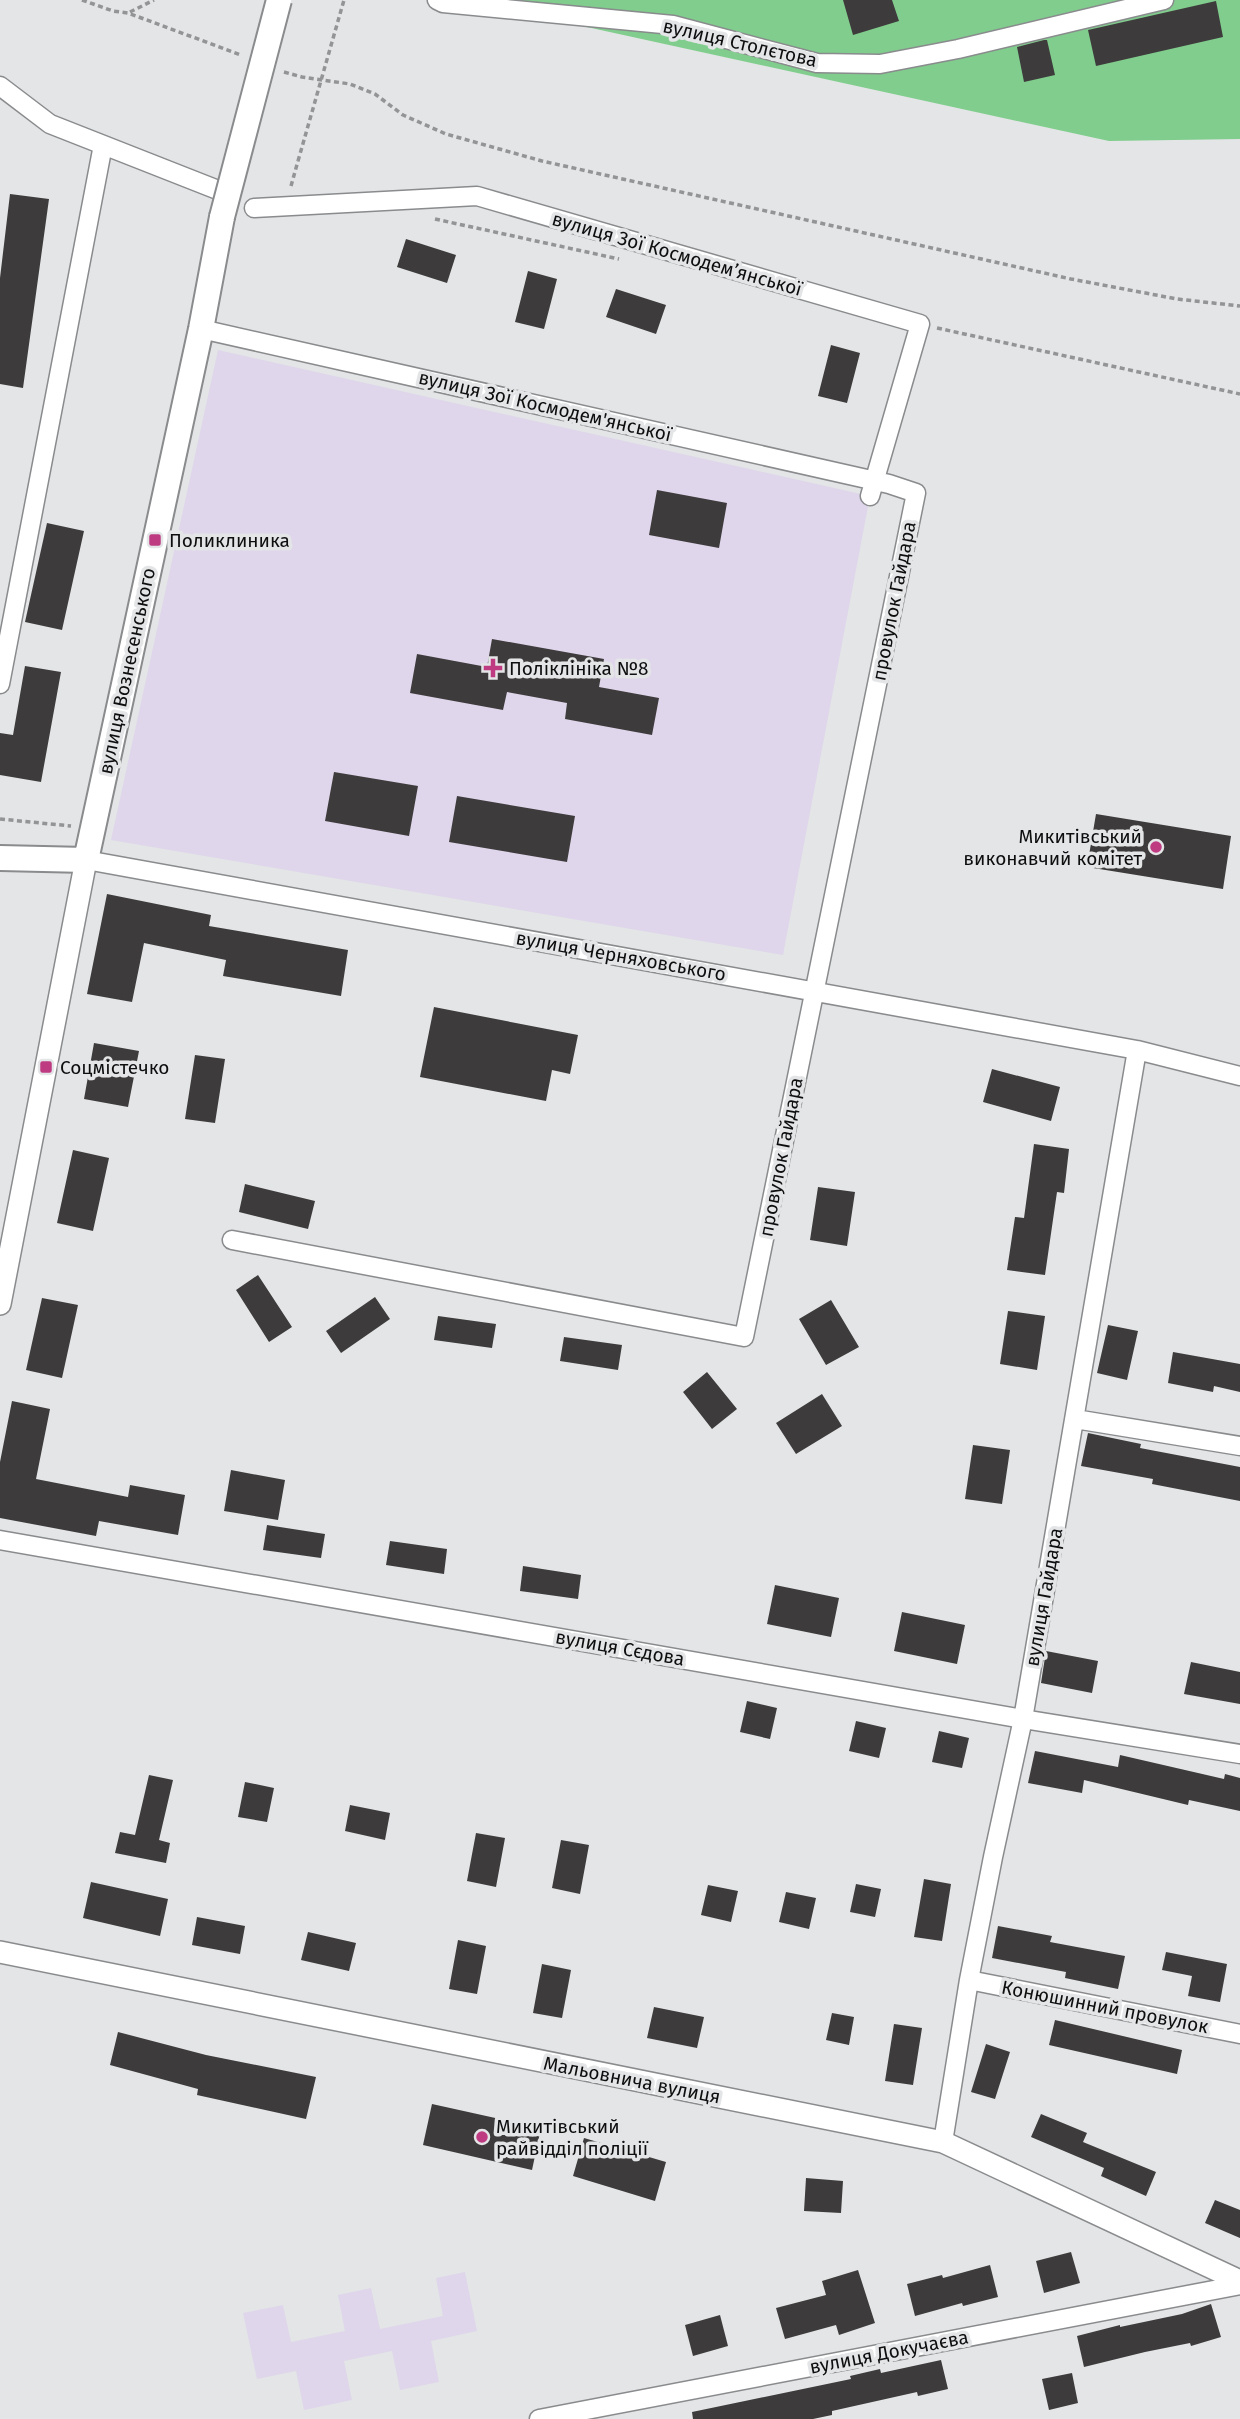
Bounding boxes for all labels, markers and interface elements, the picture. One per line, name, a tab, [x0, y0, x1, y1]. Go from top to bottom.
street label: вулиця Столєтова	[661, 14, 819, 72]
street label: вулиця Зої Космодем’янської	[549, 207, 805, 301]
street label: вулиця Зої Космодем'янської	[416, 366, 674, 446]
street label: провулок Гайдара	[867, 519, 921, 683]
place label: Поликлиника	[169, 529, 290, 552]
marker: Поликлиника	[147, 532, 163, 548]
street label: вулиця Вознесенського	[94, 566, 160, 776]
place label: Поліклініка №8	[509, 657, 649, 680]
marker: Поліклініка №8	[483, 658, 503, 678]
place label: Микитівський виконавчий комітет	[963, 825, 1142, 870]
marker: Микитівський виконавчий комітет	[1148, 839, 1164, 855]
street label: вулиця Черняховського	[514, 926, 728, 986]
place label: Соцмістечко	[60, 1056, 169, 1079]
marker: Соцмістечко	[38, 1059, 54, 1075]
street label: провулок Гайдара	[754, 1075, 808, 1239]
street label: вулиця Гайдара	[1020, 1526, 1068, 1668]
street label: вулиця Сєдова	[554, 1625, 686, 1671]
street label: Конюшинний провулок	[1000, 1976, 1210, 2038]
street label: Мальовнича вулиця	[542, 2052, 722, 2108]
place label: Микитівський райвідділ поліції	[496, 2115, 649, 2160]
marker: Микитівський райвідділ поліції	[474, 2129, 490, 2145]
street label: вулиця Докучаєва	[808, 2325, 970, 2379]

